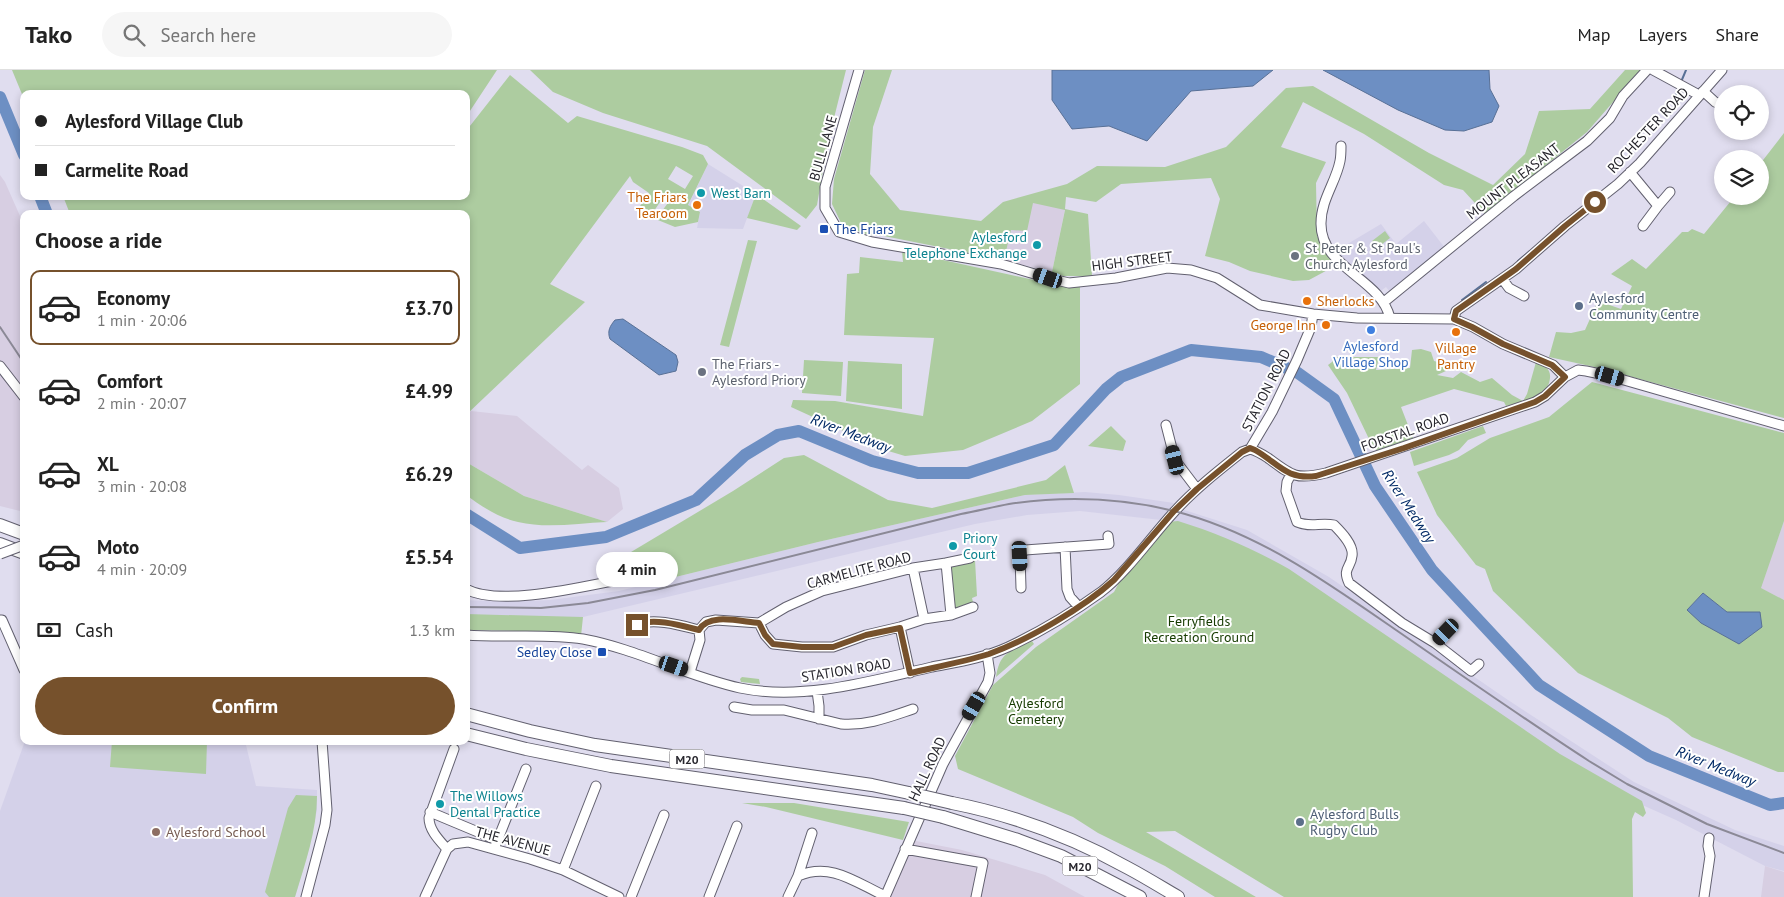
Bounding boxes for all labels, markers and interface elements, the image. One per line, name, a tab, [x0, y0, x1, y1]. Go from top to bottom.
search box	[102, 12, 452, 57]
text: Tako	[25, 19, 72, 50]
icon: search	[120, 21, 148, 49]
text: Search here	[160, 23, 256, 47]
text: Map	[1578, 23, 1610, 46]
text: Layers	[1638, 23, 1687, 46]
text: Share	[1715, 23, 1759, 46]
street label: ROCHESTER ROAD	[1603, 83, 1693, 177]
map controls	[1714, 85, 1769, 205]
button: locate	[1714, 85, 1769, 140]
text: Aylesford Village Club	[65, 109, 243, 133]
street label: BULL LANE	[805, 113, 841, 183]
street label: MOUNT PLEASANT	[1463, 139, 1564, 223]
button: layers	[1714, 150, 1769, 205]
text: Carmelite Road	[65, 158, 189, 182]
place label: West Barn	[711, 184, 771, 202]
marker: West Barn	[695, 187, 707, 199]
place label: The Friars Tearoom	[627, 188, 687, 222]
route start	[1584, 191, 1606, 213]
marker: The Friars Tearoom	[691, 199, 703, 211]
place label: The Friars	[834, 220, 894, 238]
marker: The Friars	[818, 223, 830, 235]
text: Choose a ride	[35, 226, 162, 254]
place label: Aylesford Telephone Exchange	[904, 228, 1027, 262]
marker: Aylesford Telephone Exchange	[1031, 239, 1043, 251]
place label: St Peter & St Paul's Church, Aylesford	[1305, 239, 1421, 273]
street label: HIGH STREET	[1090, 247, 1174, 275]
marker: St Peter & St Paul's Church, Aylesford	[1289, 250, 1301, 262]
car	[1031, 266, 1064, 290]
icon: car	[37, 285, 82, 330]
text: Economy	[97, 286, 170, 310]
place label: Aylesford Community Centre	[1589, 289, 1699, 323]
place label: Sherlocks	[1317, 292, 1375, 310]
marker: Sherlocks	[1301, 295, 1313, 307]
text: £3.70	[405, 296, 453, 320]
marker: Aylesford Community Centre	[1573, 300, 1585, 312]
text: 1 min · 20:06	[97, 310, 187, 330]
place label: George Inn	[1250, 316, 1316, 334]
marker: George Inn	[1320, 319, 1332, 331]
marker: Aylesford Village Shop	[1365, 324, 1377, 336]
marker: Village Pantry	[1450, 326, 1462, 338]
place label: Aylesford Village Shop	[1332, 337, 1409, 371]
place label: Village Pantry	[1434, 339, 1477, 373]
street label: STATION ROAD	[1237, 346, 1295, 434]
place label: The Friars - Aylesford Priory	[712, 355, 806, 389]
car	[1593, 365, 1626, 387]
marker: The Friars - Aylesford Priory	[696, 366, 708, 378]
icon: car	[37, 368, 82, 413]
text: Comfort	[97, 369, 163, 393]
text: £4.99	[405, 379, 453, 403]
text: 2 min · 20:07	[97, 393, 187, 413]
street label: FORSTAL ROAD	[1358, 408, 1452, 456]
water label: River Medway	[808, 409, 895, 458]
car	[1164, 444, 1185, 476]
icon: car	[37, 451, 82, 496]
text: XL	[97, 452, 119, 476]
text: £6.29	[405, 462, 453, 486]
water label: River Medway	[1378, 465, 1441, 548]
text: 3 min · 20:08	[97, 476, 187, 496]
place label: Priory Court	[963, 529, 998, 563]
icon: car	[37, 534, 82, 579]
text: Moto	[97, 535, 139, 559]
marker: Priory Court	[947, 540, 959, 552]
car	[1011, 541, 1028, 571]
text: £5.54	[405, 545, 453, 569]
street label: CARMELITE ROAD	[805, 547, 913, 593]
callout: 4 min	[596, 552, 678, 588]
text: 4 min · 20:09	[97, 559, 187, 579]
text: 4 min	[617, 559, 657, 579]
park label: Ferryfields Recreation Ground	[1144, 612, 1254, 646]
route end	[626, 614, 648, 636]
icon: cash	[35, 616, 63, 644]
car	[1430, 616, 1461, 648]
text: Cash	[75, 618, 113, 642]
text: 1.3 km	[409, 620, 455, 640]
place label: Sedley Close	[517, 643, 592, 661]
marker: Sedley Close	[596, 646, 608, 658]
car	[657, 654, 690, 678]
street label: STATION ROAD	[800, 654, 892, 686]
button: Confirm	[35, 677, 455, 735]
car	[960, 689, 987, 723]
park label: Aylesford Cemetery	[1008, 694, 1065, 728]
street label: HALL ROAD	[904, 734, 950, 804]
water label: River Medway	[1673, 741, 1760, 791]
road number: M20	[670, 750, 704, 769]
place label: The Willows Dental Practice	[450, 787, 540, 821]
marker: The Willows Dental Practice	[434, 798, 446, 810]
place label: Aylesford Bulls Rugby Club	[1310, 805, 1399, 839]
marker: Aylesford Bulls Rugby Club	[1294, 816, 1306, 828]
street label: THE AVENUE	[473, 822, 553, 860]
place label: Aylesford School	[166, 823, 266, 841]
marker: Aylesford School	[150, 826, 162, 838]
road number: M20	[1062, 856, 1098, 876]

